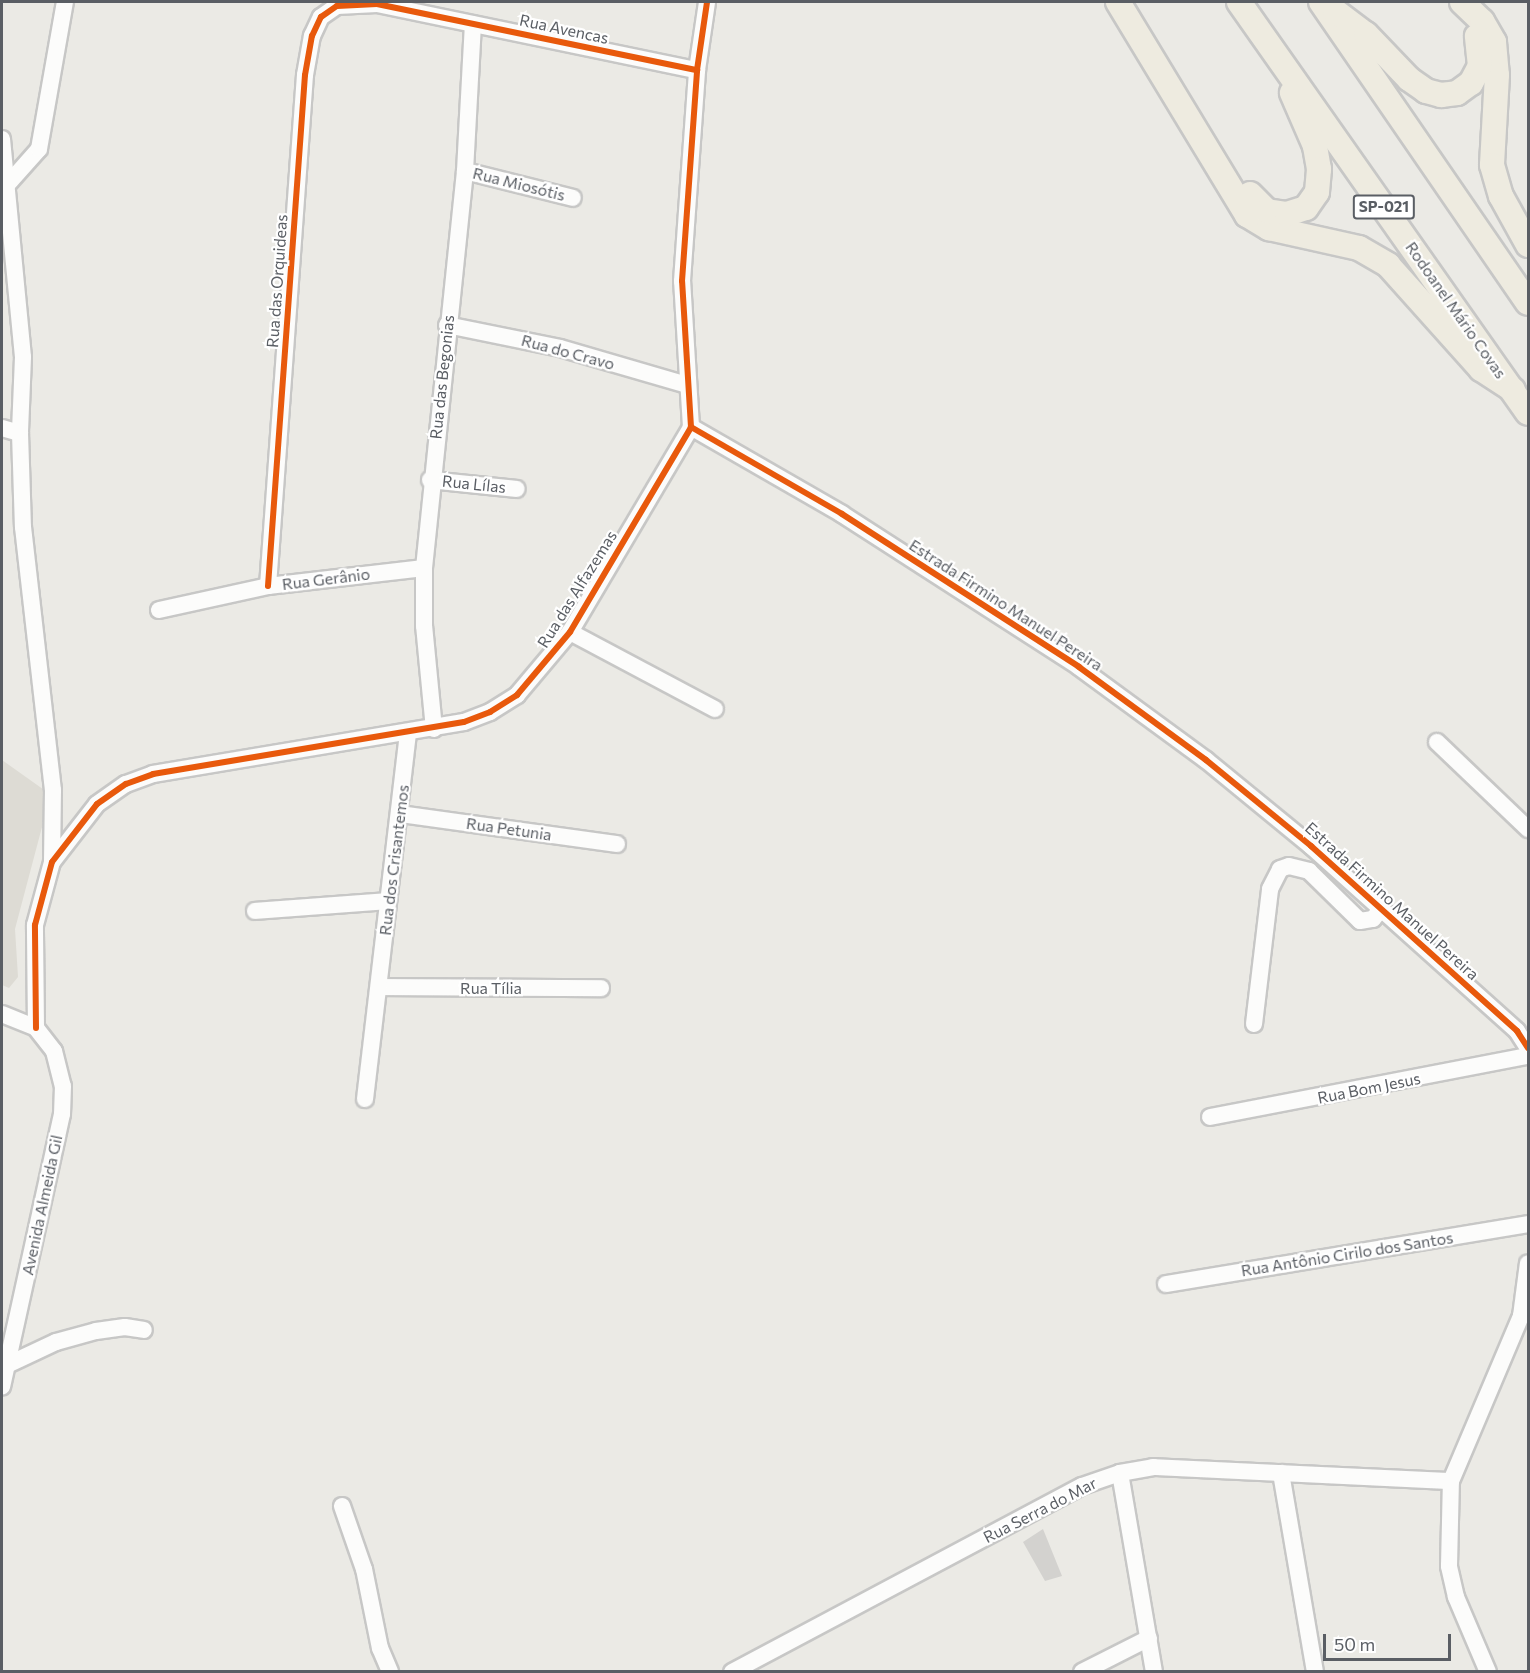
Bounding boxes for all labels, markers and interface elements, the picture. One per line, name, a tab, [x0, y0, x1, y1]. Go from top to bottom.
street label: Rua Avencas	[518, 10, 610, 48]
street label: Rua Miosótis	[471, 163, 567, 205]
road number: SP-021	[1352, 195, 1416, 219]
street label: Rua das Orquideas	[263, 214, 291, 348]
street label: Rodoanel Mário Covas	[1402, 238, 1510, 382]
street label: Rua das Begonias	[426, 314, 458, 440]
street label: Rua do Cravo	[519, 330, 617, 374]
street label: Rua Lílas	[441, 471, 507, 497]
street label: Rua das Alfazemas	[533, 527, 621, 651]
street label: Estrada Firmino Manuel Pereira	[906, 535, 1106, 675]
street label: Rua Gerânio	[281, 564, 371, 594]
street label: Rua dos Crisantemos	[375, 784, 413, 936]
street label: Rua Petunia	[465, 813, 553, 845]
street label: Estrada Firmino Manuel Pereira	[1301, 818, 1483, 984]
street label: Rua Tília	[460, 978, 522, 998]
street label: Rua Bom Jesus	[1316, 1069, 1422, 1107]
street label: Avenida Almeida Gil	[18, 1133, 66, 1277]
street label: Rua Antônio Cirilo dos Santos	[1240, 1228, 1454, 1280]
street label: Rua Serra do Mar	[980, 1473, 1100, 1547]
scale bar	[1326, 1622, 1454, 1660]
text: 50 m	[1334, 1633, 1375, 1655]

